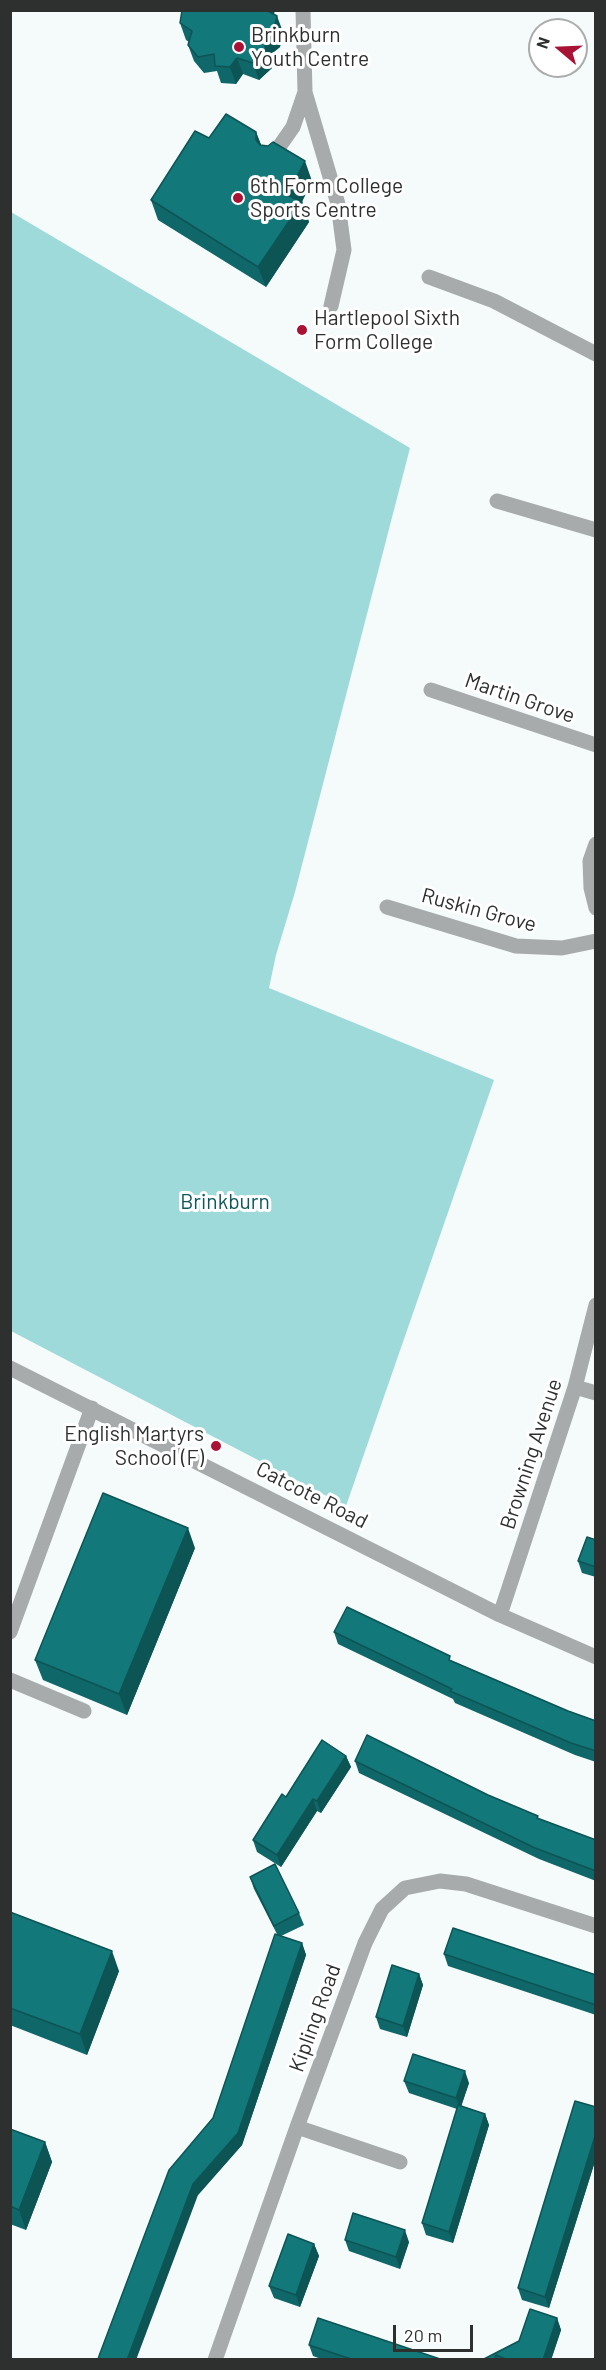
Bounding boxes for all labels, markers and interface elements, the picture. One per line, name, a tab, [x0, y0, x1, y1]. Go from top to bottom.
north arrow	[528, 18, 588, 78]
place label: Brinkburn Youth Centre	[251, 22, 369, 72]
text: N	[532, 35, 553, 51]
marker: Brinkburn Youth Centre	[232, 40, 246, 54]
place label: 6th Form College Sports Centre	[250, 173, 403, 223]
marker: 6th Form College Sports Centre	[231, 191, 245, 205]
place label: Hartlepool Sixth Form College	[314, 305, 460, 355]
marker: Hartlepool Sixth Form College	[295, 323, 309, 337]
street label: Martin Grove	[462, 667, 578, 729]
street label: Ruskin Grove	[419, 883, 539, 937]
park label: Brinkburn	[180, 1189, 270, 1215]
street label: Browning Avenue	[495, 1375, 567, 1533]
place label: English Martyrs School (F)	[64, 1421, 204, 1471]
marker: English Martyrs School (F)	[209, 1439, 223, 1453]
street label: Catcote Road	[252, 1456, 372, 1534]
street label: Kipling Road	[284, 1961, 346, 2075]
scale bar	[396, 2313, 476, 2351]
text: 20 m	[404, 2324, 442, 2346]

